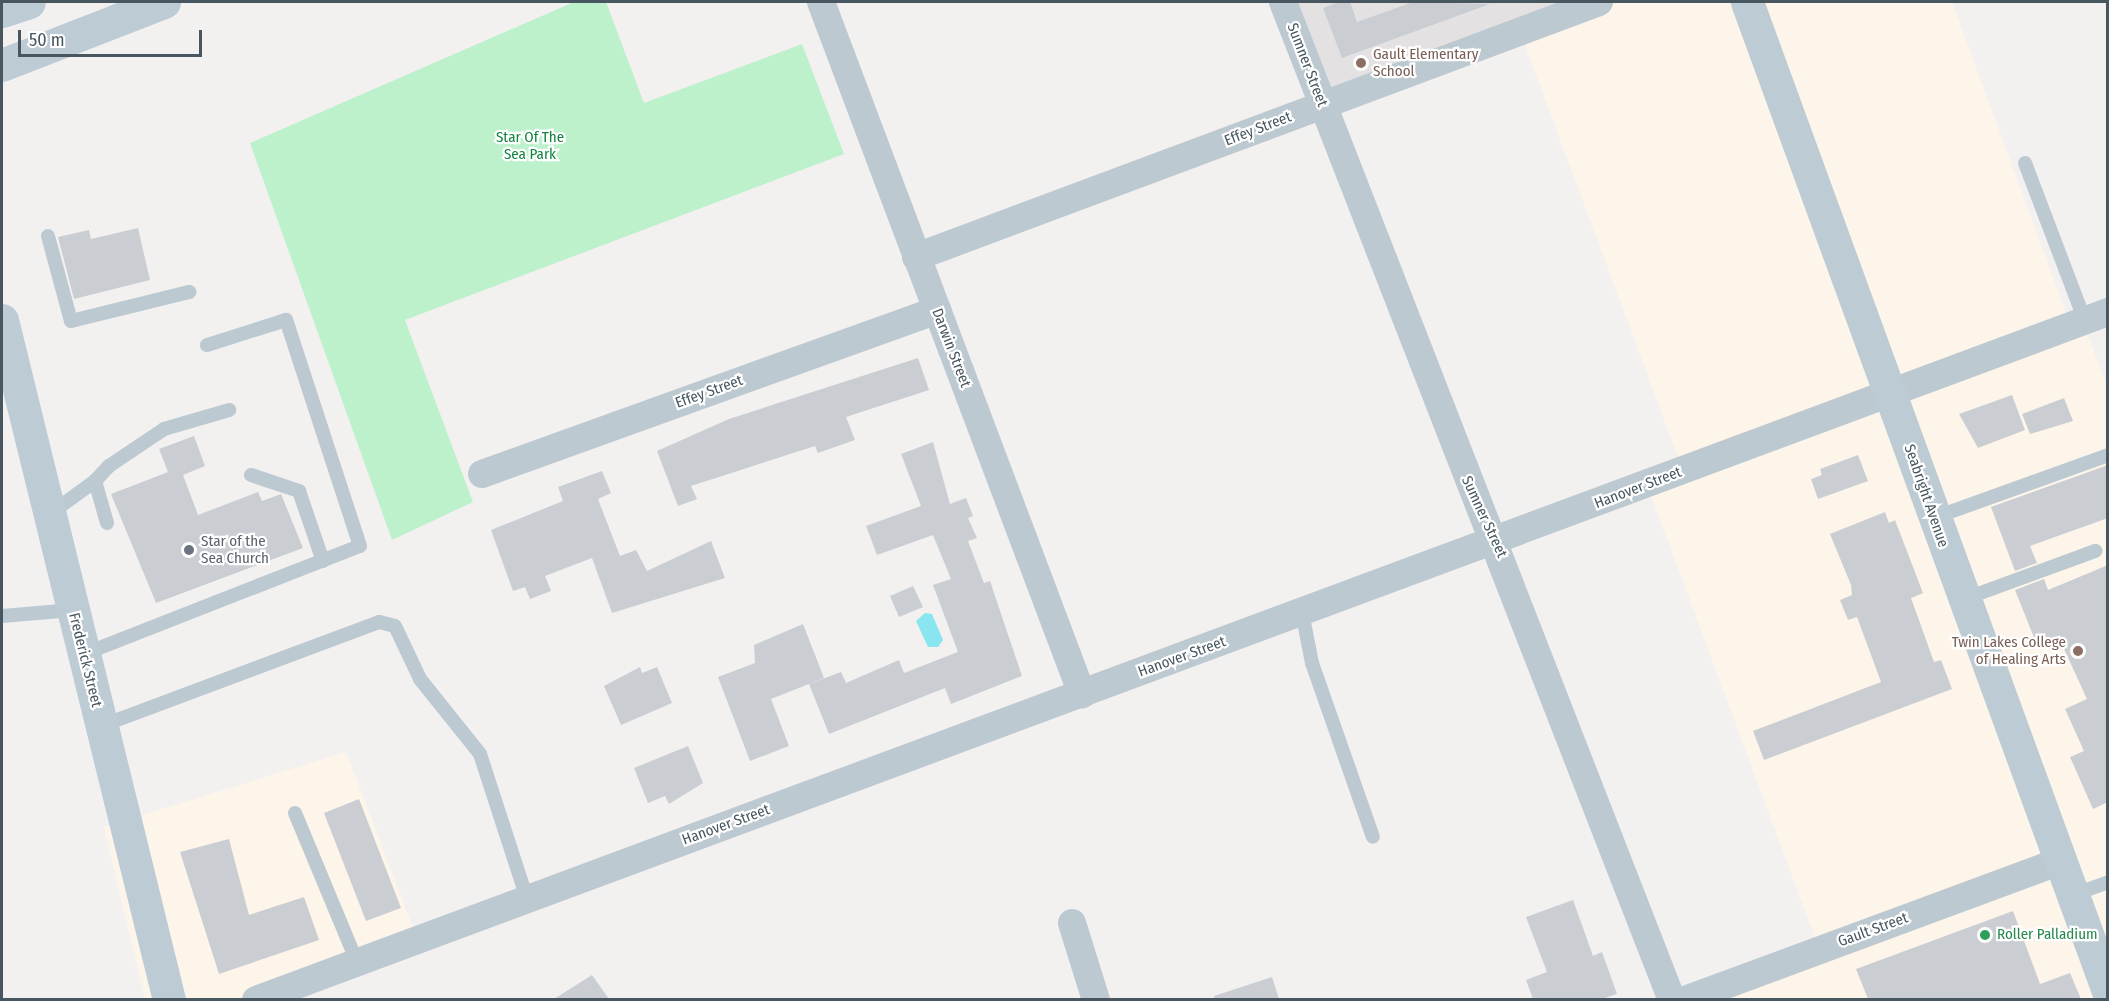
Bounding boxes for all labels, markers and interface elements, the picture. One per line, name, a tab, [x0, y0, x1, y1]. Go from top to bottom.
scale bar	[21, 18, 206, 56]
street label: Sumner Street	[1283, 21, 1331, 109]
text: 50 m	[29, 29, 65, 51]
place label: Gault Elementary School	[1373, 45, 1478, 80]
marker: Gault Elementary School	[1354, 56, 1368, 70]
street label: Effey Street	[1222, 108, 1294, 150]
park label: Star Of The Sea Park	[496, 128, 564, 163]
street label: Darwin Street	[928, 306, 974, 390]
street label: Effey Street	[673, 372, 745, 412]
street label: Seabright Avenue	[1900, 442, 1952, 550]
street label: Hanover Street	[1592, 463, 1684, 513]
street label: Sumner Street	[1457, 473, 1511, 561]
place label: Star of the Sea Church	[201, 532, 269, 567]
marker: Star of the Sea Church	[182, 543, 196, 557]
street label: Frederick Street	[65, 611, 105, 709]
street label: Hanover Street	[1136, 633, 1228, 681]
place label: Twin Lakes College of Healing Arts	[1952, 633, 2066, 668]
marker: Twin Lakes College of Healing Arts	[2071, 644, 2085, 658]
street label: Hanover Street	[680, 801, 772, 849]
street label: Gault Street	[1836, 909, 1910, 951]
place label: Roller Palladium	[1997, 926, 2098, 944]
marker: Roller Palladium	[1978, 928, 1992, 942]

